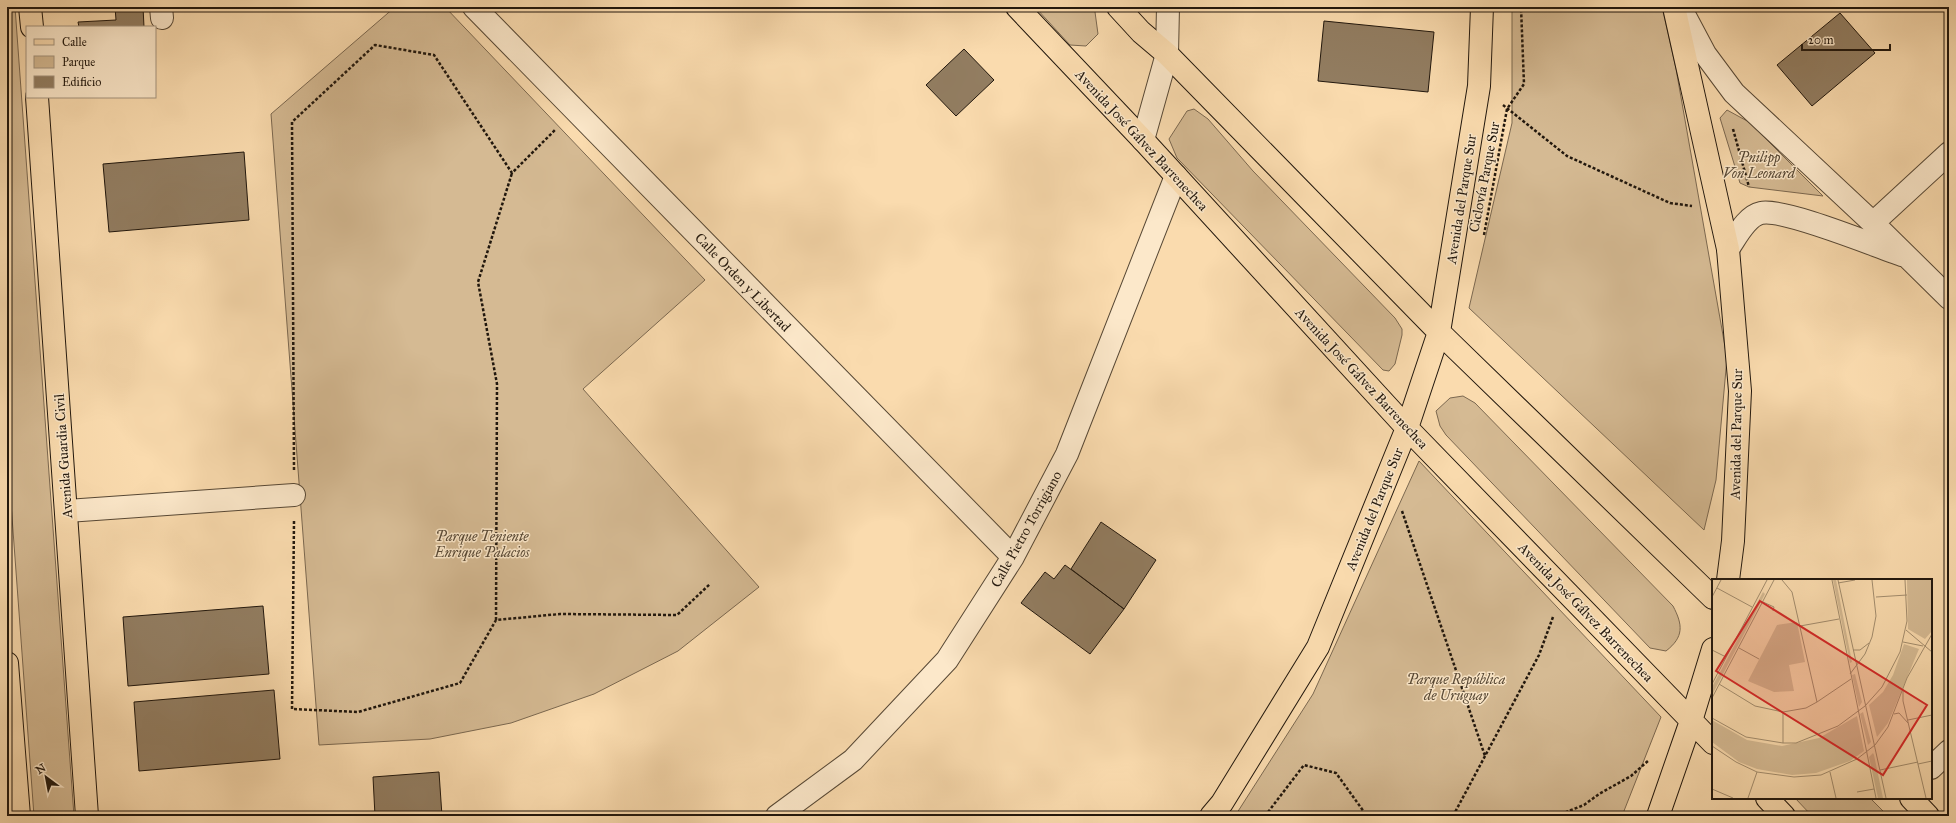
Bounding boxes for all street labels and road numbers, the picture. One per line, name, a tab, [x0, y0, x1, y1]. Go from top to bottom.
street label: Avenida José Gálvez Barrenechea	[1070, 65, 1212, 215]
street label: Ciclovía Parque Sur	[1465, 120, 1505, 234]
street label: Avenida del Parque Sur	[1443, 132, 1481, 266]
street label: Calle Orden y Libertad	[691, 229, 794, 335]
street label: Avenida José Gálvez Barrenechea	[1290, 303, 1432, 453]
street label: Avenida del Parque Sur	[1727, 368, 1747, 501]
street label: Avenida Guardia Civil	[51, 393, 76, 520]
street label: Avenida del Parque Sur	[1342, 445, 1408, 574]
street label: Calle Pietro Torrigiano	[987, 468, 1066, 591]
street label: Avenida José Gálvez Barrenechea	[1513, 539, 1657, 686]

